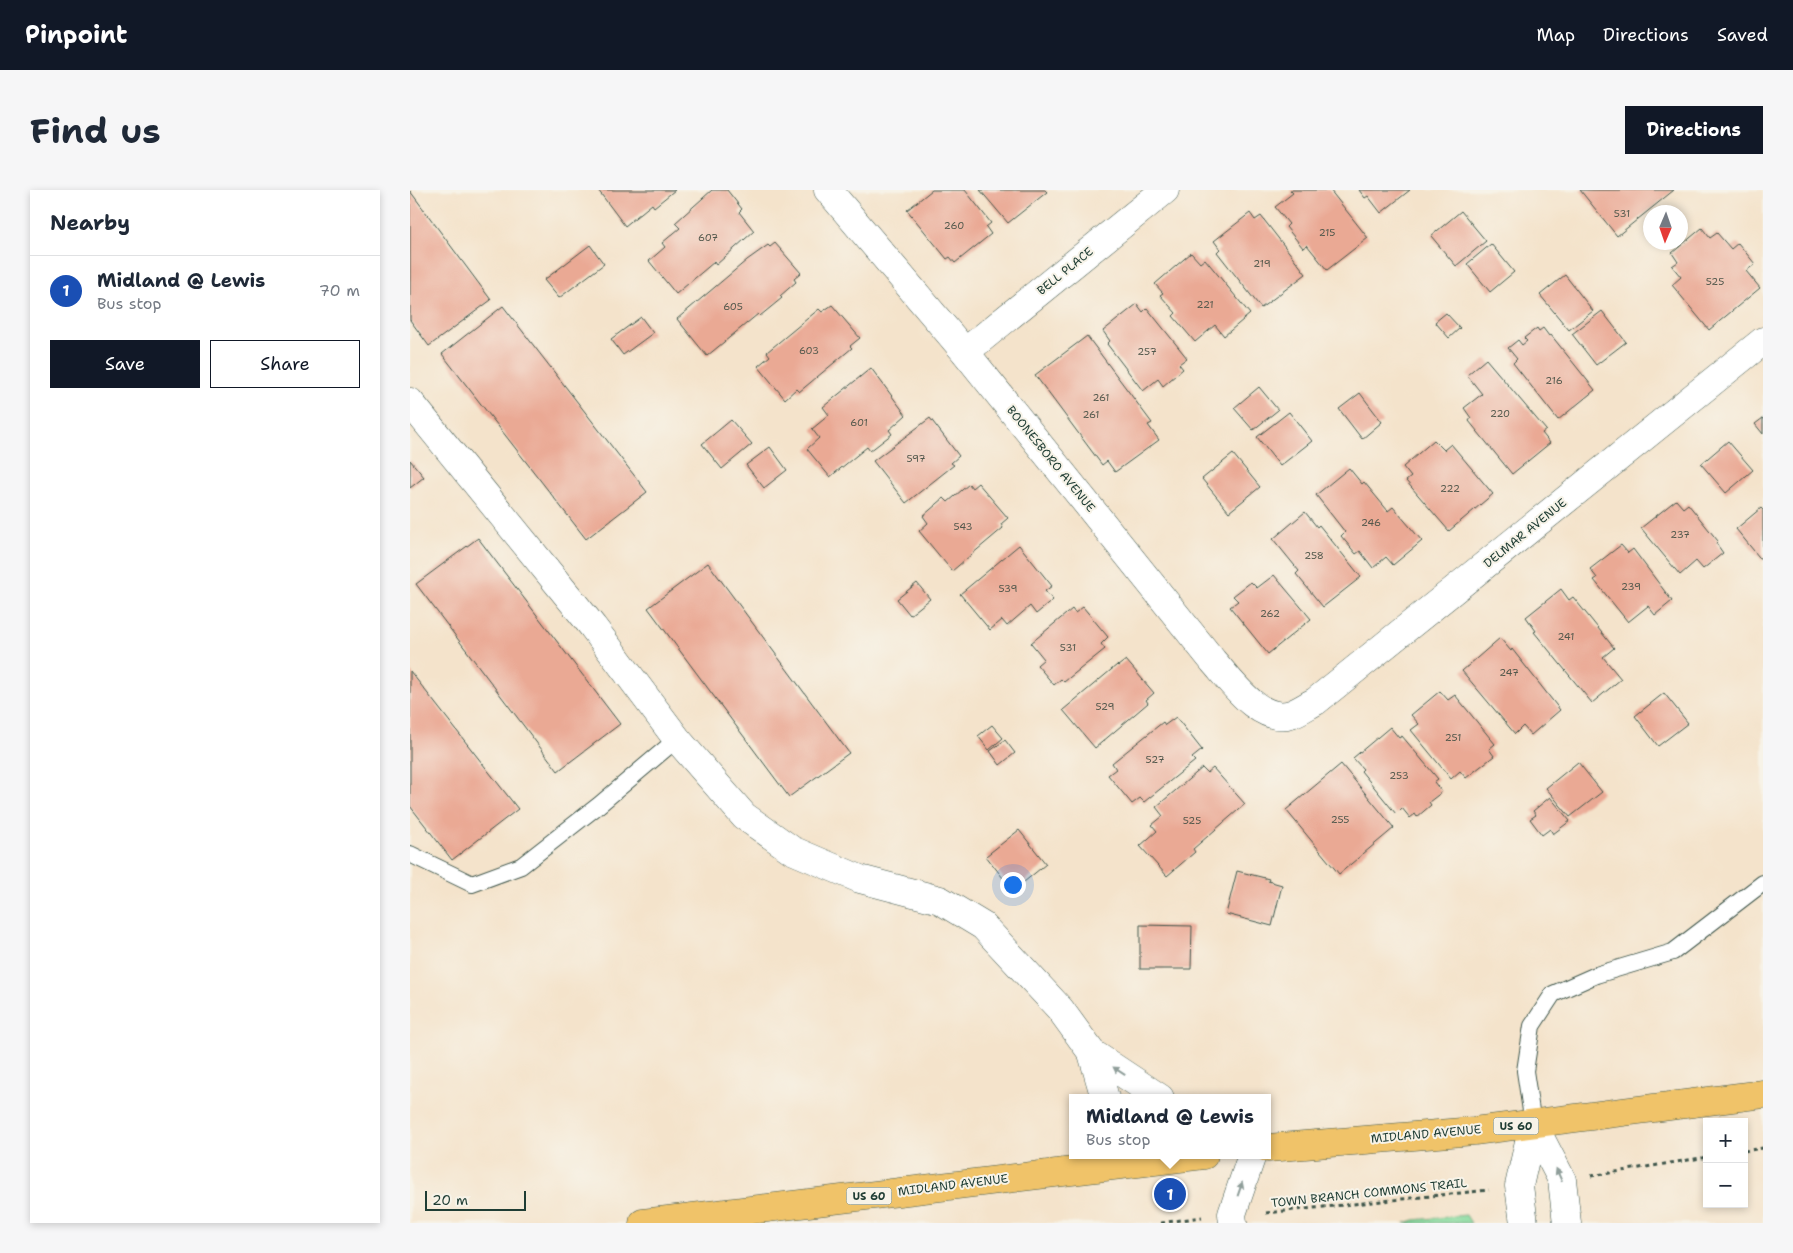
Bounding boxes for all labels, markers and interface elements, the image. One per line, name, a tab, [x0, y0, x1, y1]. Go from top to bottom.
text: Pinpoint	[25, 19, 127, 51]
text: Map	[1537, 23, 1575, 47]
text: Directions	[1603, 23, 1689, 47]
text: Saved	[1717, 23, 1768, 47]
button: Directions	[1625, 106, 1763, 154]
text: Find us	[30, 107, 161, 154]
north arrow	[1643, 205, 1688, 250]
house number: 531	[1614, 207, 1630, 220]
text: Nearby	[50, 209, 130, 237]
house number: 260	[944, 219, 964, 232]
house number: 215	[1319, 226, 1335, 239]
house number: 607	[698, 231, 718, 244]
street label: BELL PLACE	[1034, 243, 1096, 299]
house number: 219	[1253, 257, 1271, 270]
text: Midland @ Lewis	[97, 268, 265, 293]
house number: 525	[1706, 275, 1724, 288]
text: 1	[62, 280, 70, 301]
text: 70 m	[319, 280, 360, 301]
text: Bus stop	[97, 293, 162, 314]
house number: 221	[1196, 298, 1214, 311]
house number: 605	[723, 300, 743, 313]
button: Save	[50, 340, 200, 388]
button: Share	[210, 340, 360, 388]
house number: 603	[799, 344, 819, 357]
house number: 257	[1137, 345, 1157, 358]
house number: 216	[1545, 374, 1563, 387]
house number: 261	[1093, 391, 1109, 404]
street label: BOONESBORO AVENUE	[1003, 403, 1099, 515]
house number: 220	[1490, 407, 1510, 420]
house number: 261	[1083, 408, 1099, 421]
house number: 601	[850, 416, 868, 429]
house number: 597	[906, 452, 926, 465]
house number: 222	[1440, 482, 1460, 495]
street label: DELMAR AVENUE	[1480, 495, 1570, 571]
house number: 246	[1361, 516, 1381, 529]
house number: 543	[953, 520, 973, 533]
house number: 237	[1670, 528, 1690, 541]
house number: 258	[1304, 549, 1324, 562]
house number: 239	[1621, 580, 1641, 593]
house number: 539	[998, 582, 1018, 595]
house number: 262	[1260, 607, 1280, 620]
house number: 241	[1557, 630, 1575, 643]
house number: 531	[1060, 641, 1076, 654]
house number: 247	[1499, 666, 1519, 679]
house number: 529	[1095, 700, 1115, 713]
house number: 251	[1445, 731, 1461, 744]
house number: 527	[1146, 753, 1164, 766]
house number: 253	[1389, 769, 1409, 782]
house number: 255	[1331, 813, 1349, 826]
house number: 525	[1183, 814, 1201, 827]
your location	[1000, 872, 1026, 898]
one-way arrow	[1112, 1066, 1126, 1076]
popup	[1069, 1094, 1271, 1159]
text: Midland @ Lewis	[1086, 1104, 1254, 1129]
road number: US 60	[1494, 1118, 1538, 1134]
map controls	[1703, 1118, 1748, 1208]
button: +	[1703, 1118, 1748, 1163]
street label: MIDLAND AVENUE	[1370, 1121, 1482, 1147]
text: Bus stop	[1086, 1129, 1151, 1150]
button: −	[1703, 1163, 1748, 1208]
one-way arrow	[1555, 1168, 1563, 1182]
street label: MIDLAND AVENUE	[897, 1170, 1009, 1200]
pin: 1	[1154, 1175, 1186, 1213]
street label: TOWN BRANCH COMMONS TRAIL	[1270, 1175, 1468, 1211]
one-way arrow	[1237, 1181, 1245, 1196]
scale bar	[425, 1188, 526, 1211]
road number: US 60	[846, 1188, 892, 1204]
text: 20 m	[432, 1191, 468, 1209]

